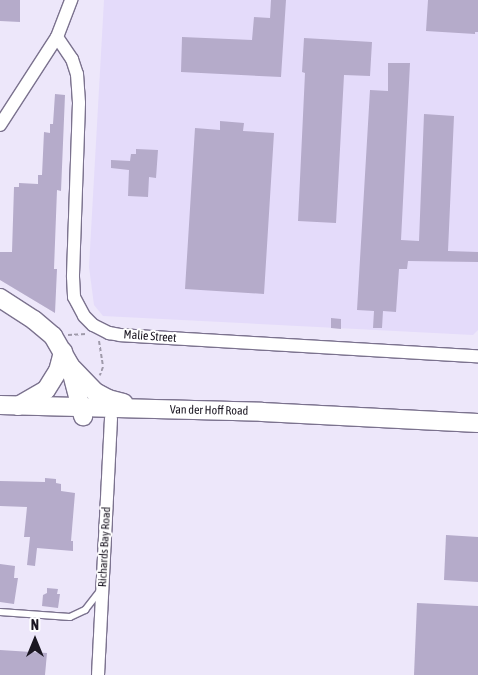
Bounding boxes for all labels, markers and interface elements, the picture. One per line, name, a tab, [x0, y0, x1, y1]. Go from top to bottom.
street label: Malie Street	[123, 328, 177, 346]
street label: Van der Hoff Road	[170, 403, 248, 419]
street label: Richards Bay Road	[96, 506, 114, 588]
north arrow	[10, 615, 60, 665]
text: N	[31, 617, 39, 633]

